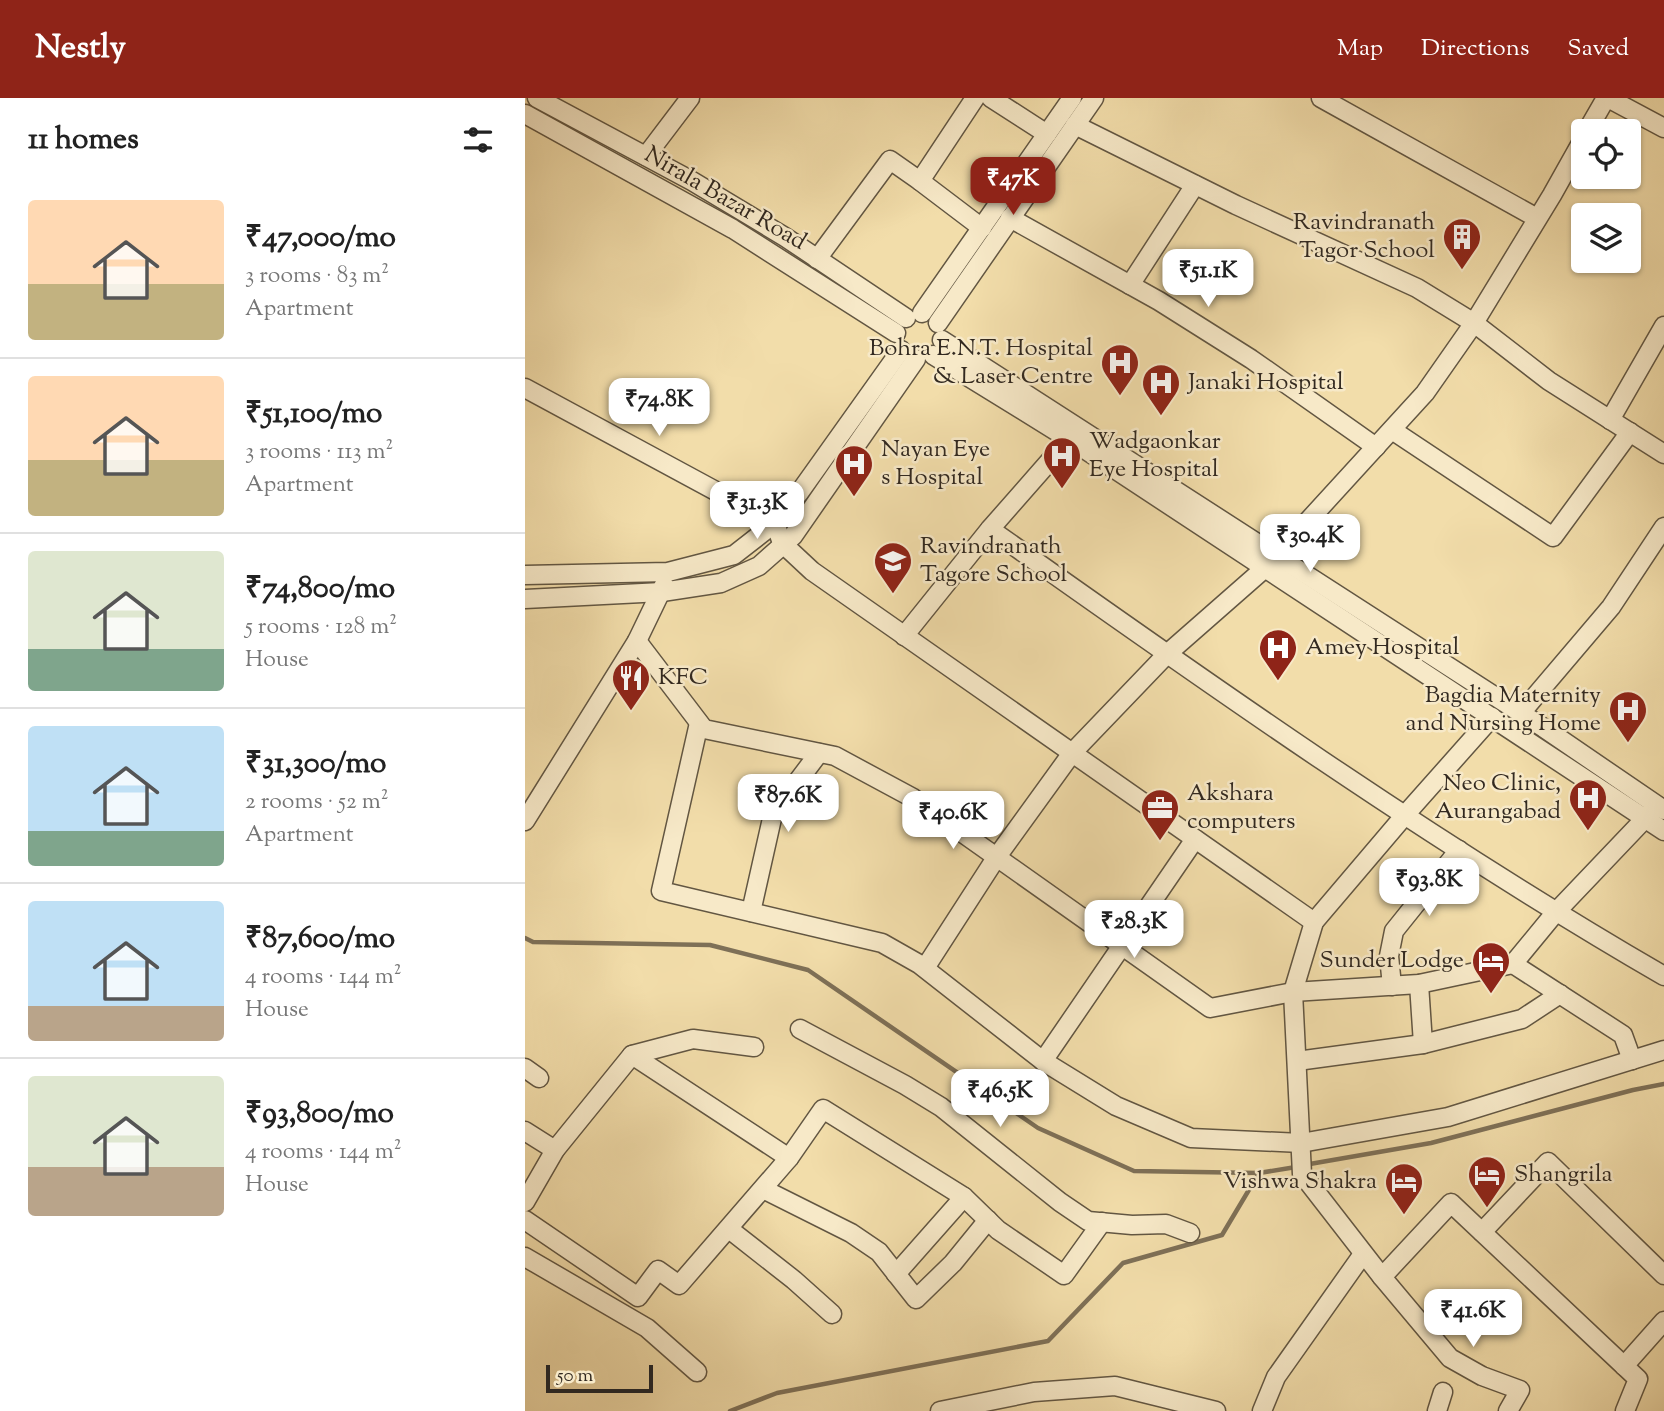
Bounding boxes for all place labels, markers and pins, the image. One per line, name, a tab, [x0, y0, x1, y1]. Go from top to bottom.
pin: ₹47K	[972, 158, 1054, 217]
place label: Ravindranath Tagor School	[1293, 206, 1435, 268]
building icon: Ravindranath Tagor School	[1441, 216, 1483, 271]
pin: ₹51.1K	[1151, 250, 1265, 309]
place label: Bohra E.N.T. Hospital & Laser Centre	[869, 332, 1093, 394]
hospital icon: Bohra E.N.T. Hospital & Laser Centre	[1099, 342, 1141, 397]
hospital icon: Janaki Hospital	[1140, 362, 1182, 417]
place label: Janaki Hospital	[1186, 366, 1344, 400]
pin: ₹74.8K	[602, 378, 716, 438]
place label: Wadgaonkar Eye Hospital	[1089, 425, 1221, 487]
place label: Nayan Eye s Hospital	[881, 433, 990, 495]
hospital icon: Wadgaonkar Eye Hospital	[1041, 435, 1083, 490]
hospital icon: Nayan Eye s Hospital	[833, 443, 875, 498]
pin: ₹31.3K	[700, 482, 814, 541]
pin: ₹30.4K	[1253, 514, 1367, 574]
place label: Ravindranath Tagore School	[920, 530, 1068, 592]
school or university icon: Ravindranath Tagore School	[872, 540, 914, 595]
hospital icon: Amey Hospital	[1257, 627, 1299, 682]
place label: Amey Hospital	[1305, 631, 1460, 665]
restaurant icon: KFC	[610, 657, 652, 712]
place label: KFC	[658, 661, 708, 695]
place label: Bagdia Maternity and Nursing Home	[1406, 679, 1601, 741]
hospital icon: Bagdia Maternity and Nursing Home	[1607, 689, 1649, 744]
place label: Neo Clinic, Aurangabad	[1435, 767, 1561, 829]
pin: ₹87.6K	[731, 774, 845, 834]
place label: Akshara computers	[1187, 777, 1296, 839]
hospital icon: Neo Clinic, Aurangabad	[1567, 777, 1609, 832]
office icon: Akshara computers	[1139, 787, 1181, 842]
pin: ₹40.6K	[896, 792, 1010, 851]
pin: ₹93.8K	[1372, 858, 1486, 918]
pin: ₹28.3K	[1077, 900, 1191, 960]
hotel icon: Sunder Lodge	[1470, 940, 1512, 995]
place label: Sunder Lodge	[1320, 944, 1464, 978]
pin: ₹46.5K	[943, 1070, 1057, 1129]
hotel icon: Shangrila	[1466, 1154, 1508, 1209]
place label: Shangrila	[1514, 1158, 1613, 1192]
hotel icon: Vishwa Shakra	[1383, 1161, 1425, 1216]
place label: Vishwa Shakra	[1223, 1165, 1377, 1199]
pin: ₹41.6K	[1416, 1290, 1530, 1349]

